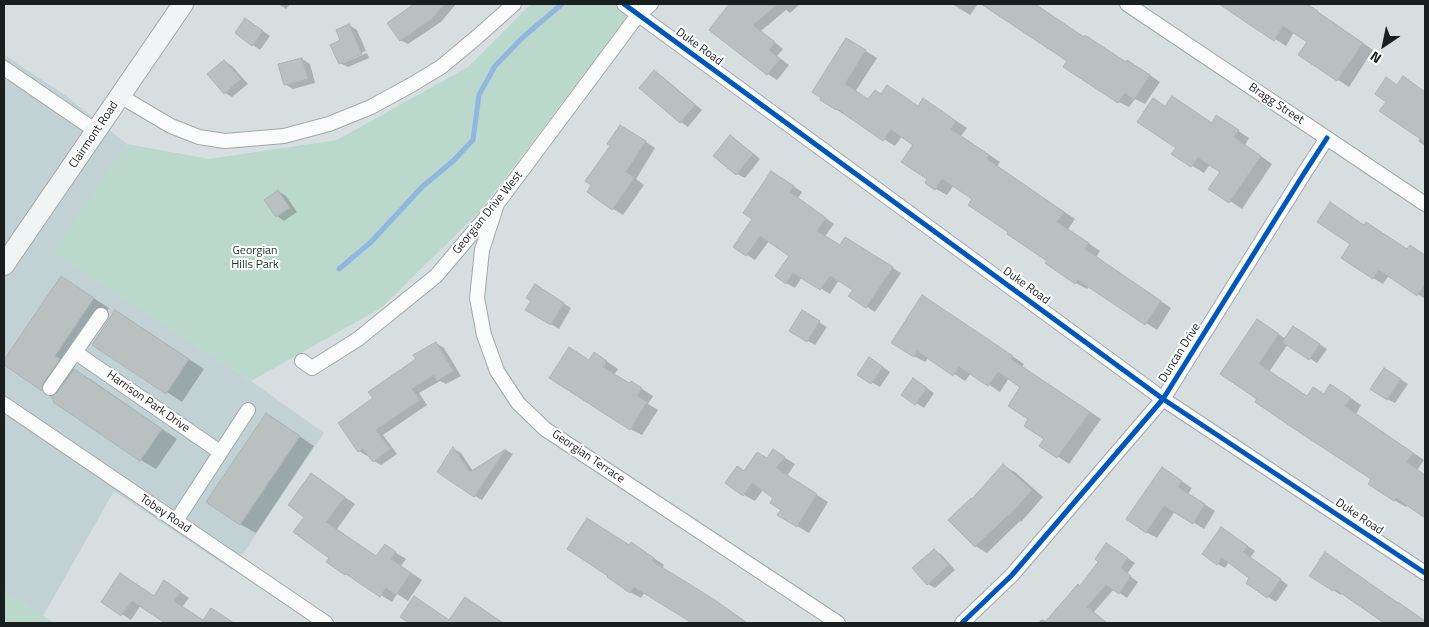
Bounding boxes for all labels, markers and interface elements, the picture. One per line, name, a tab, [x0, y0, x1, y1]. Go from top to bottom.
north arrow	[1359, 20, 1409, 70]
street label: Duke Road	[673, 25, 725, 69]
text: N	[1365, 46, 1385, 69]
street label: Bragg Street	[1246, 80, 1306, 128]
street label: Clairmont Road	[66, 99, 122, 171]
street label: Georgian Drive West	[450, 168, 526, 258]
park label: Georgian Hills Park	[231, 244, 279, 272]
street label: Duke Road	[1000, 264, 1052, 308]
street label: Duncan Drive	[1156, 321, 1204, 385]
street label: Harrison Park Drive	[104, 368, 192, 436]
street label: Georgian Terrace	[549, 427, 627, 487]
street label: Tobey Road	[137, 492, 193, 536]
street label: Duke Road	[1332, 496, 1386, 538]

